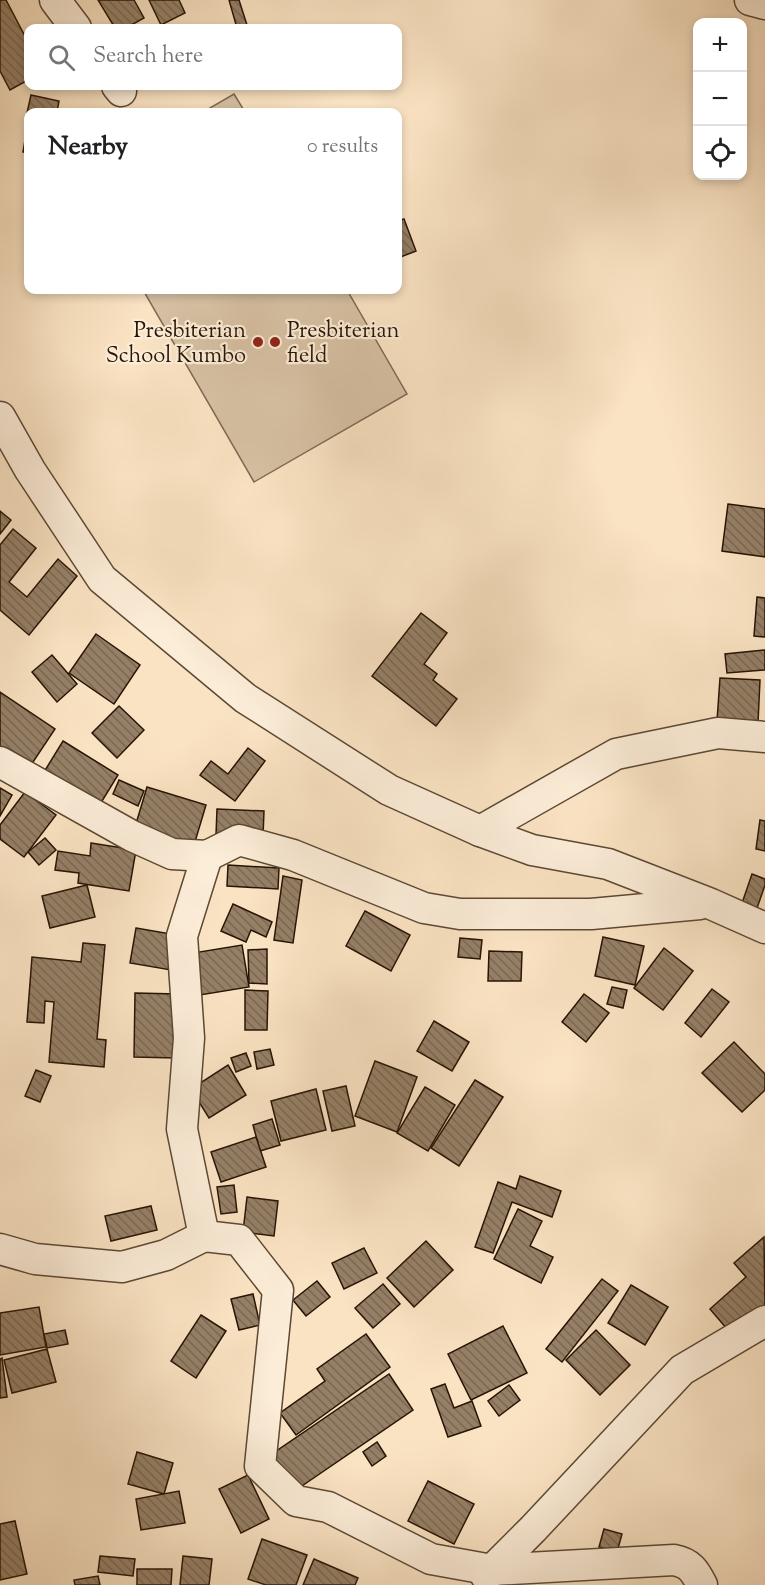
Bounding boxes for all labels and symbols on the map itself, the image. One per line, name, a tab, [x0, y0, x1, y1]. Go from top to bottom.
place label: Presbiterian School Kumbo	[106, 316, 246, 373]
place label: Presbiterian field	[287, 316, 400, 373]
marker: Presbiterian School Kumbo	[251, 335, 265, 349]
marker: Presbiterian field	[268, 335, 282, 349]

